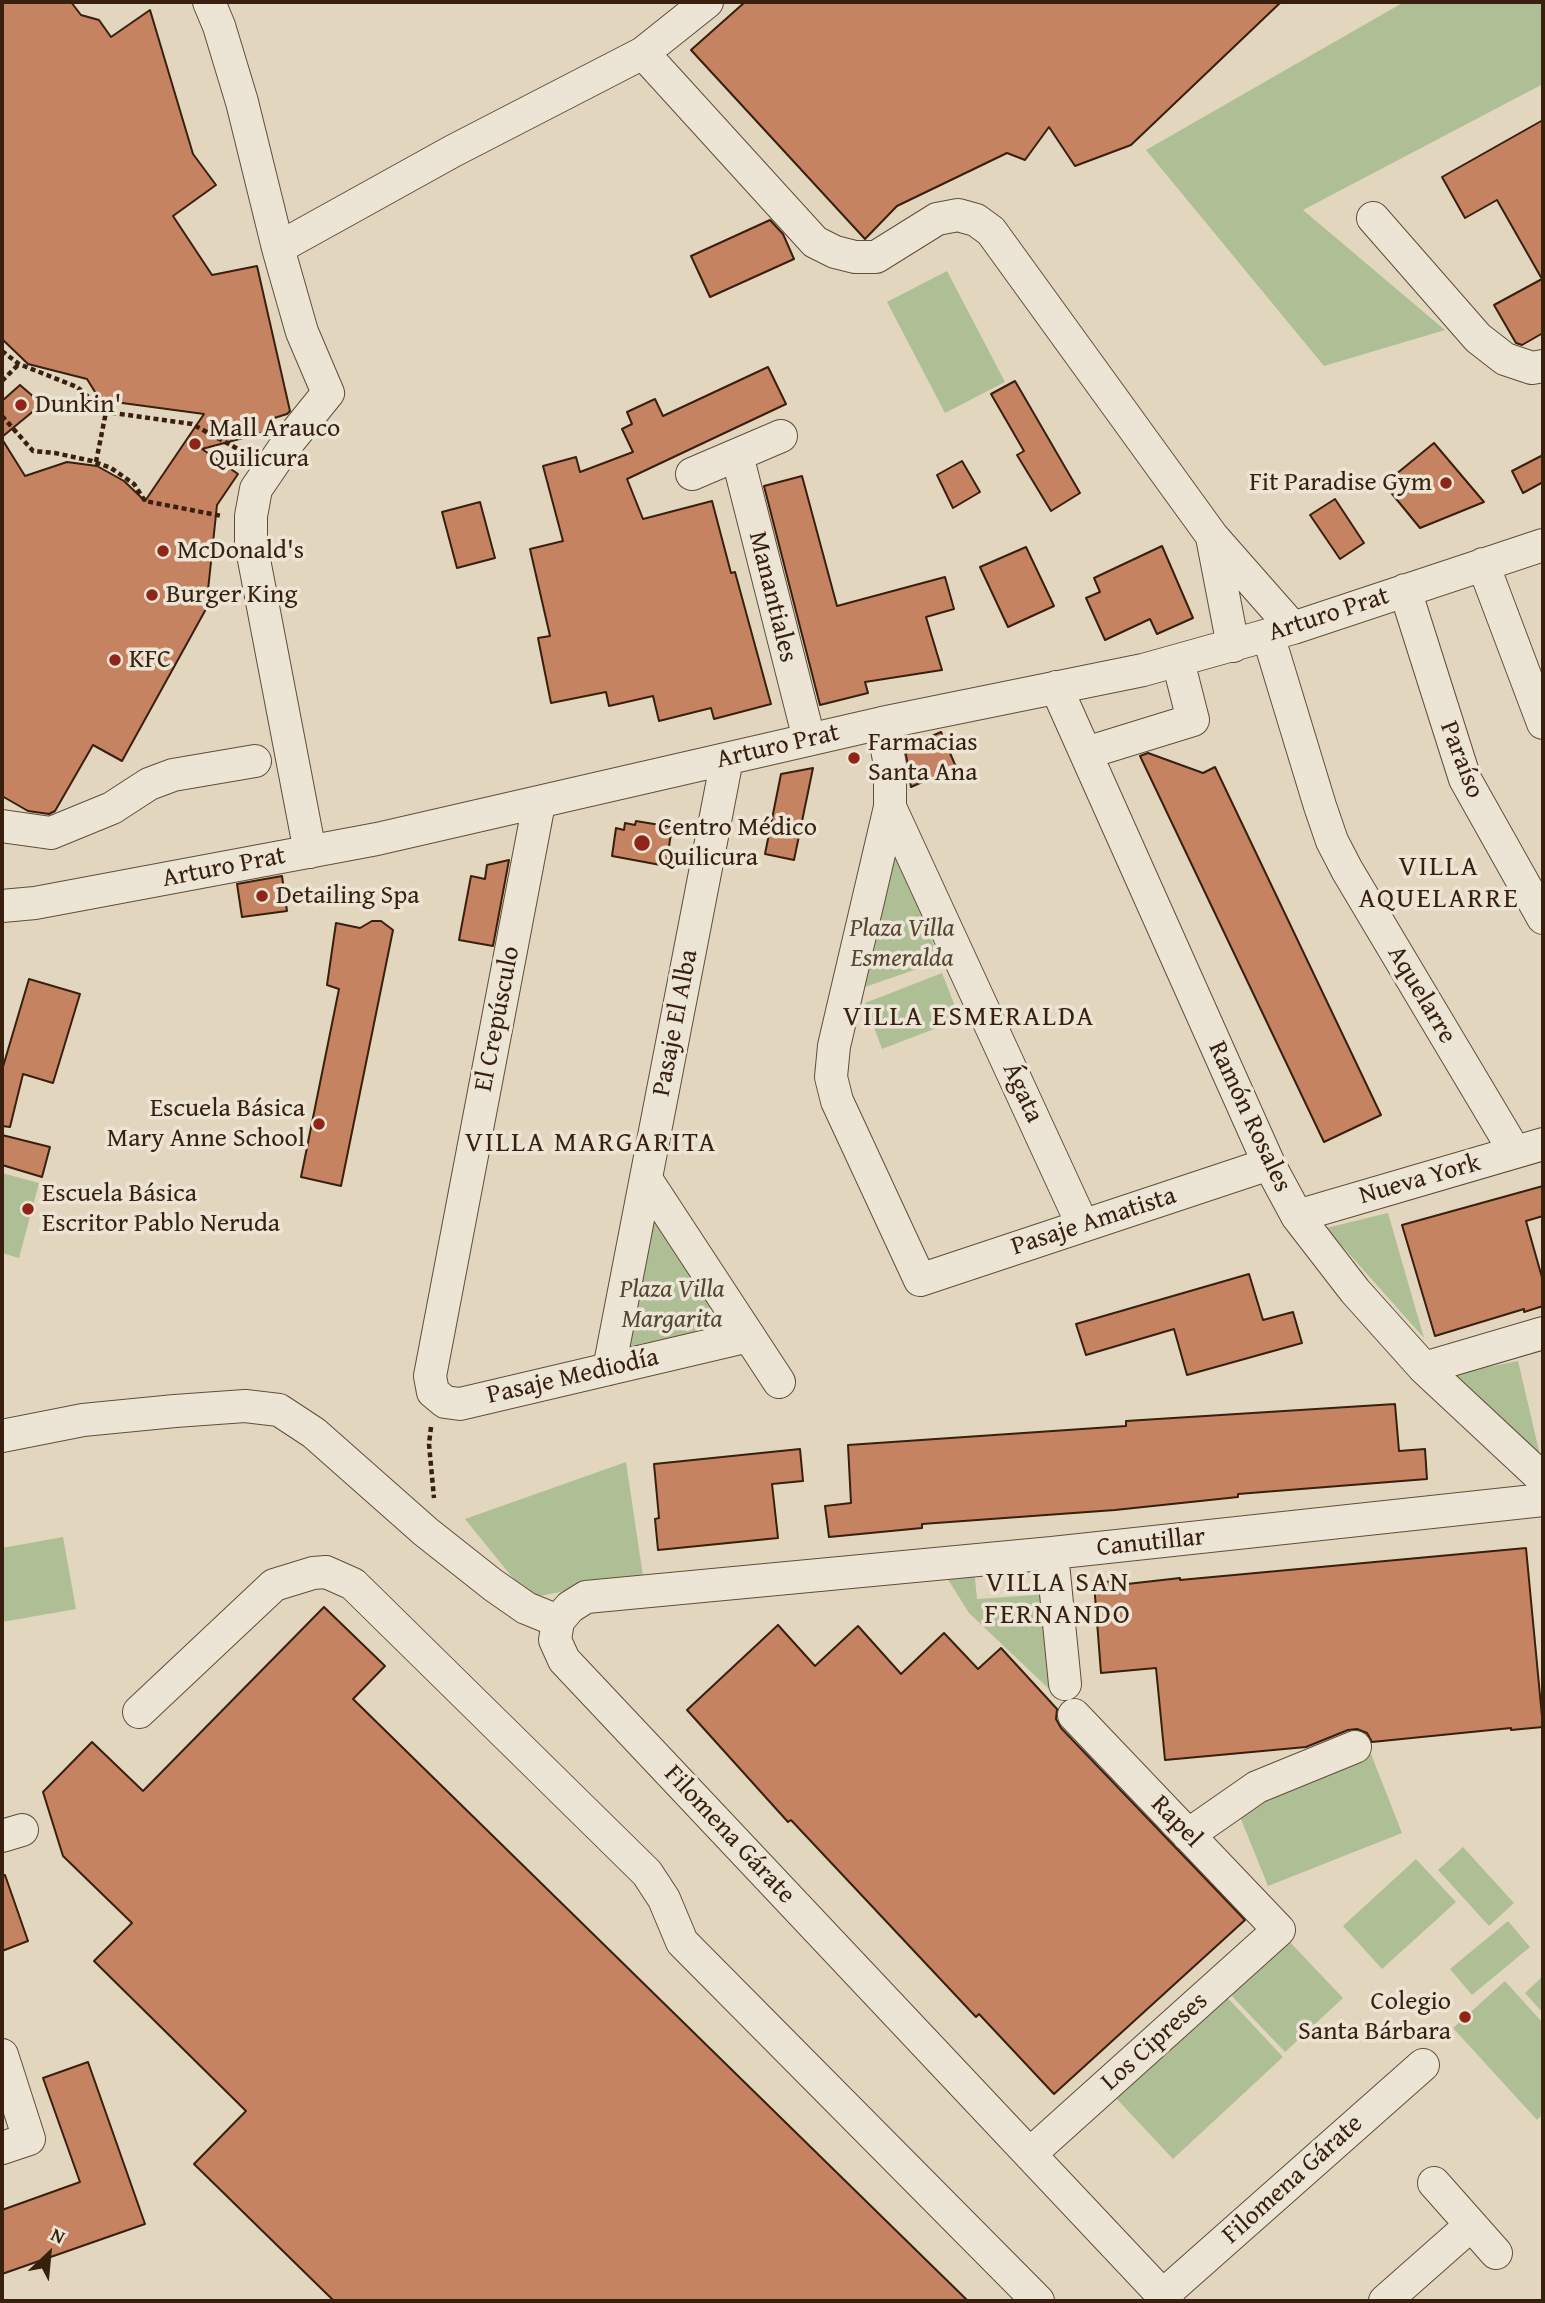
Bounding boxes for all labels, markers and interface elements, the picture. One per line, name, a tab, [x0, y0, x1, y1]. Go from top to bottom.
place label: Dunkin'	[35, 389, 121, 421]
marker: Dunkin'	[13, 397, 29, 413]
place label: Mall Arauco Quilicura	[209, 413, 340, 474]
marker: Mall Arauco Quilicura	[187, 436, 203, 452]
place label: Fit Paradise Gym	[1249, 467, 1432, 499]
marker: Fit Paradise Gym	[1438, 475, 1454, 491]
street label: Manantiales	[741, 528, 803, 666]
place label: McDonald's	[177, 535, 304, 567]
marker: McDonald's	[155, 543, 171, 559]
place label: Burger King	[166, 579, 297, 611]
street label: Arturo Prat	[1265, 581, 1393, 649]
marker: Burger King	[144, 587, 160, 603]
place label: KFC	[129, 644, 171, 676]
marker: KFC	[107, 652, 123, 668]
street label: Paraíso	[1432, 717, 1490, 803]
street label: Arturo Prat	[714, 718, 842, 776]
place label: Farmacias Santa Ana	[868, 727, 978, 788]
marker: Farmacias Santa Ana	[846, 750, 862, 766]
place label: Centro Médico Quilicura	[658, 812, 817, 874]
marker: Centro Médico Quilicura	[632, 833, 652, 853]
street label: Arturo Prat	[160, 841, 288, 895]
district label: VILLA AQUELARRE	[1360, 851, 1518, 917]
place label: Detailing Spa	[276, 880, 420, 912]
marker: Detailing Spa	[254, 888, 270, 904]
park label: Plaza Villa Esmeralda	[849, 913, 955, 974]
street label: Aquelarre	[1380, 940, 1462, 1050]
street label: El Crepúsculo	[469, 944, 527, 1094]
street label: Pasaje El Alba	[646, 947, 706, 1099]
district label: VILLA ESMERALDA	[845, 1001, 1093, 1035]
street label: Ramón Rosales	[1200, 1037, 1298, 1197]
street label: Ágata	[995, 1058, 1049, 1128]
place label: Escuela Básica Mary Anne School	[107, 1093, 305, 1154]
marker: Escuela Básica Mary Anne School	[311, 1116, 327, 1132]
district label: VILLA MARGARITA	[467, 1127, 715, 1161]
street label: Nueva York	[1356, 1148, 1484, 1212]
place label: Escuela Básica Escritor Pablo Neruda	[42, 1178, 280, 1240]
street label: Pasaje Amatista	[1008, 1181, 1180, 1263]
marker: Escuela Básica Escritor Pablo Neruda	[20, 1201, 36, 1217]
park label: Plaza Villa Margarita	[619, 1274, 725, 1336]
street label: Pasaje Mediodía	[484, 1342, 662, 1412]
street label: Canutillar	[1095, 1522, 1207, 1564]
district label: VILLA SAN FERNANDO	[985, 1567, 1131, 1633]
street label: Filomena Gárate	[657, 1759, 801, 1911]
street label: Rapel	[1144, 1789, 1208, 1855]
street label: Los Cipreses	[1095, 1986, 1215, 2098]
place label: Colegio Santa Bárbara	[1298, 1986, 1451, 2048]
marker: Colegio Santa Bárbara	[1457, 2009, 1473, 2025]
street label: Filomena Gárate	[1216, 2109, 1370, 2251]
north arrow	[14, 2219, 84, 2289]
text: N	[46, 2220, 70, 2250]

